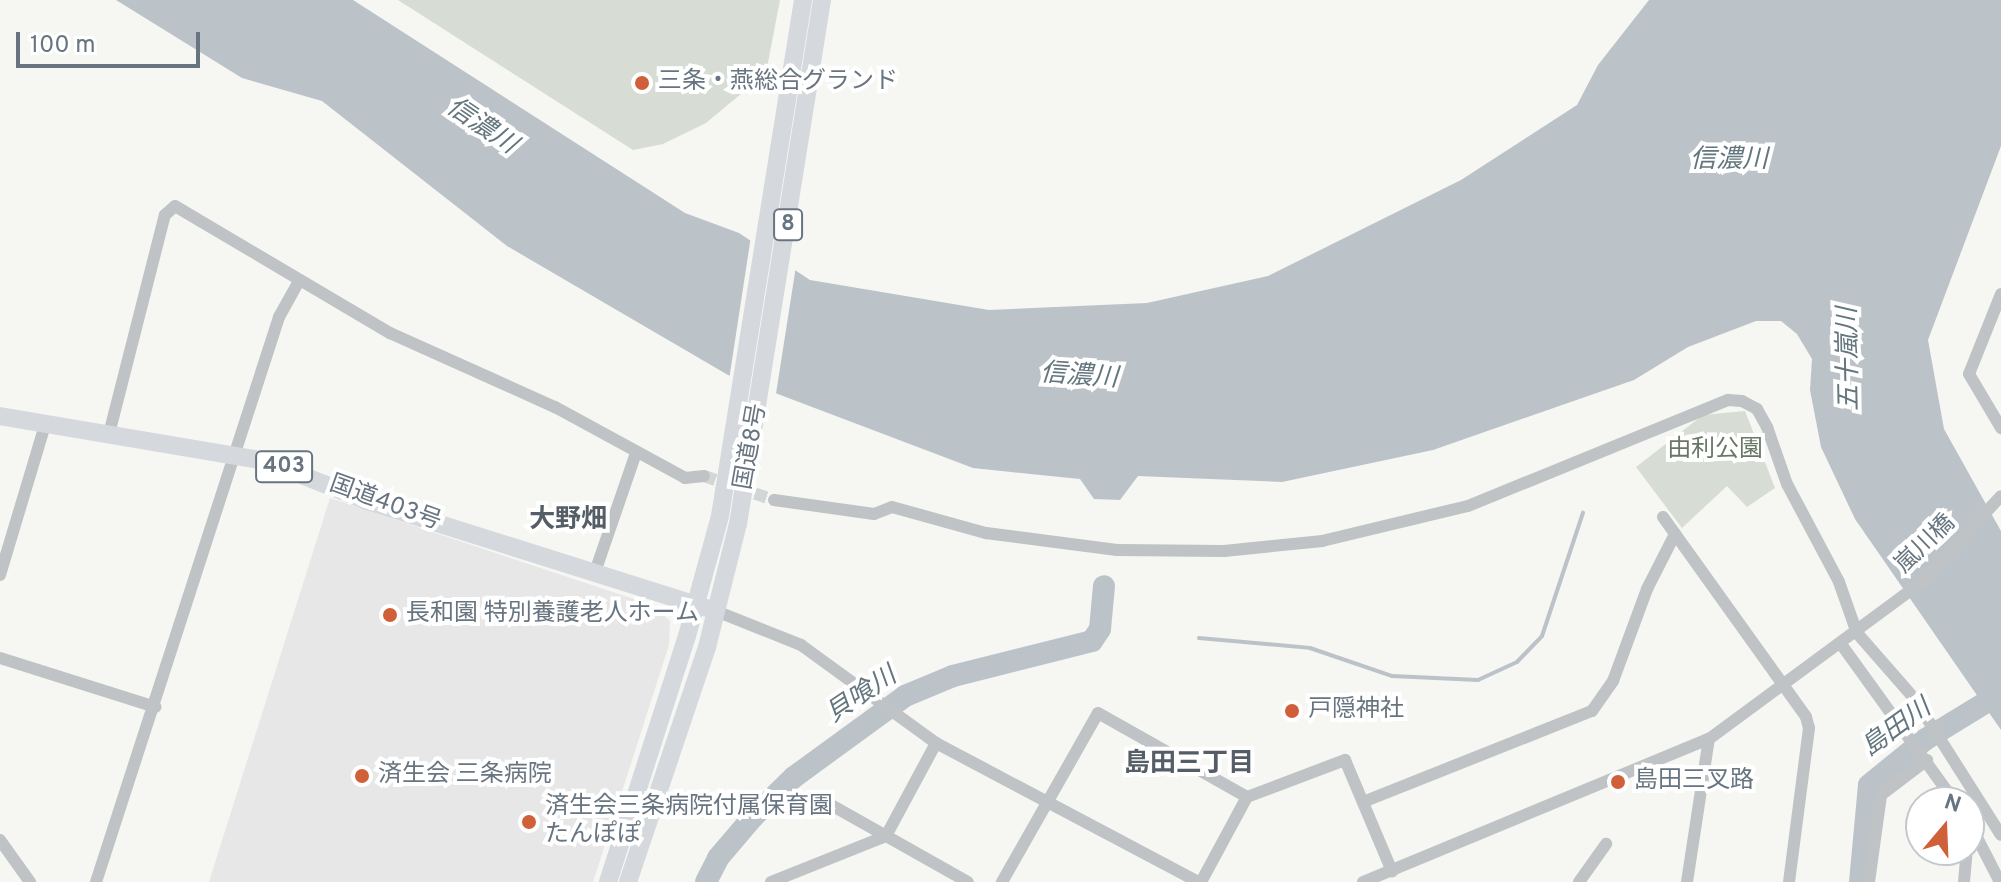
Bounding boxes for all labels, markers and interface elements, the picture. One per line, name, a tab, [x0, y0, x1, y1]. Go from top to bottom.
scale bar	[20, 16, 204, 66]
text: 100 m	[30, 31, 96, 61]
place label: 三条・燕総合グランド	[658, 69, 898, 97]
marker: 三条・燕総合グランド	[633, 74, 651, 92]
water label: 信濃川	[440, 92, 522, 162]
water label: 信濃川	[1690, 145, 1768, 177]
road number: 8	[772, 207, 804, 243]
water label: 五十嵐川	[1833, 307, 1867, 411]
water label: 信濃川	[1039, 359, 1119, 395]
street label: 国道8号	[730, 402, 774, 492]
park label: 由利公園	[1667, 437, 1763, 465]
road number: 403	[254, 449, 314, 485]
street label: 国道403号	[325, 471, 445, 537]
district label: 大野畑	[529, 505, 607, 537]
street label: 嵐川橋	[1890, 510, 1962, 580]
place label: 長和園 特別養護老人ホーム	[406, 601, 700, 629]
marker: 長和園 特別養護老人ホーム	[381, 606, 399, 624]
water label: 貝喰川	[821, 661, 903, 731]
water label: 島田川	[1856, 693, 1938, 765]
place label: 戸隠神社	[1308, 697, 1404, 725]
marker: 戸隠神社	[1283, 702, 1301, 720]
district label: 島田三丁目	[1124, 749, 1254, 781]
place label: 済生会 三条病院	[378, 762, 552, 790]
marker: 済生会 三条病院	[353, 767, 371, 785]
place label: 島田三叉路	[1634, 768, 1754, 796]
marker: 島田三叉路	[1609, 773, 1627, 791]
north arrow	[1905, 786, 1985, 866]
text: N	[1940, 789, 1964, 820]
place label: 済生会三条病院付属保育園 たんぽぽ	[545, 794, 833, 850]
marker: 済生会三条病院付属保育園 たんぽぽ	[520, 813, 538, 831]

